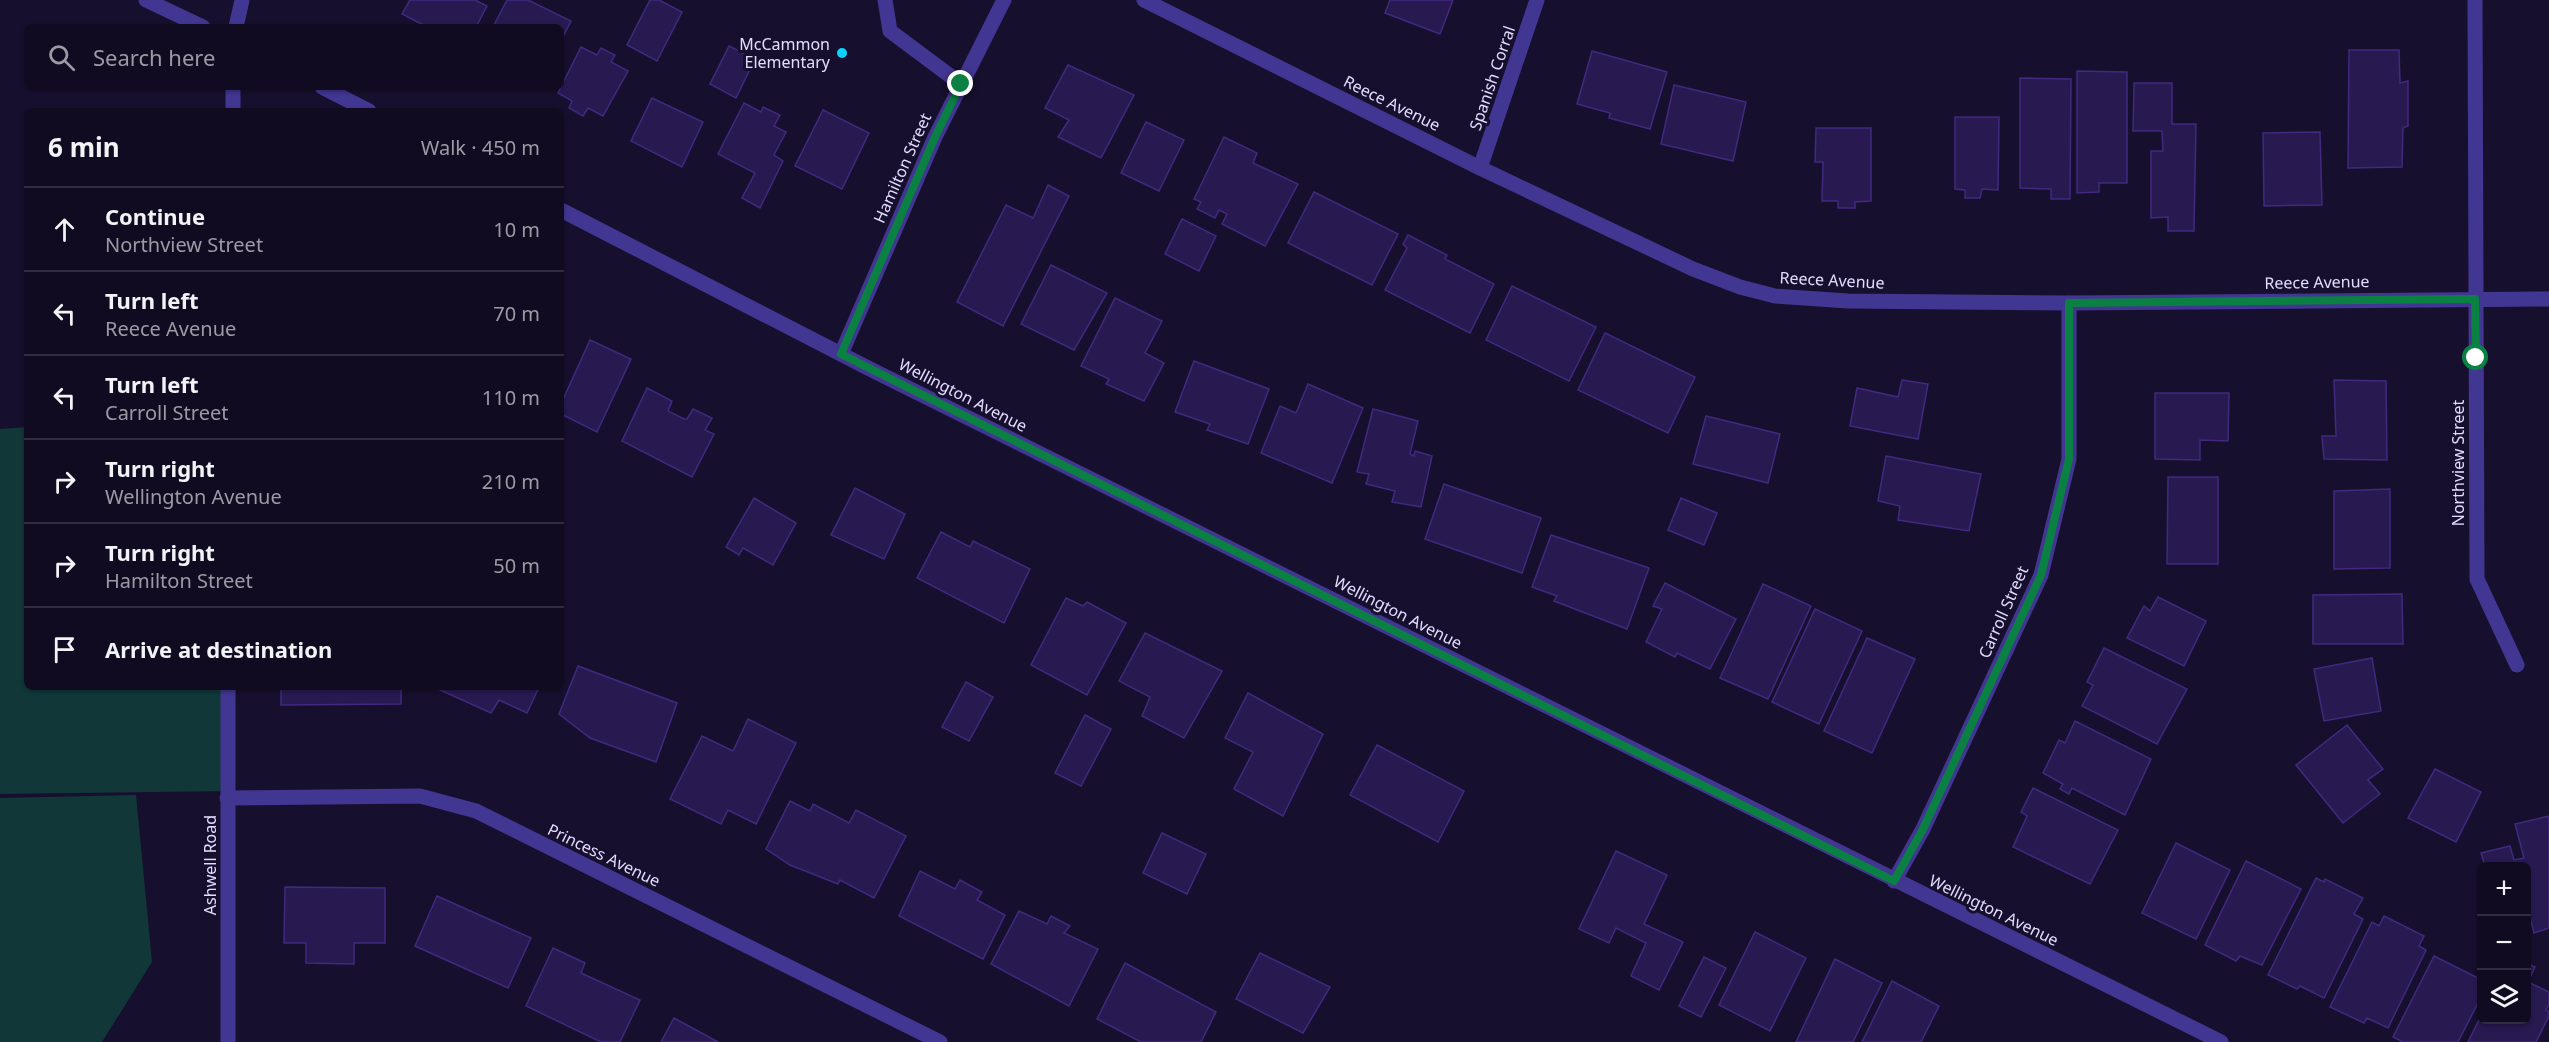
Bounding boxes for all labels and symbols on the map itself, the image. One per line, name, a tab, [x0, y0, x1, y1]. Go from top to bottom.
street label: Spanish Corral	[1464, 23, 1520, 133]
place label: McCammon Elementary	[739, 33, 831, 73]
marker: McCammon Elementary	[835, 46, 849, 60]
route end	[947, 70, 973, 96]
street label: Reece Avenue	[1340, 70, 1444, 136]
street label: Hamilton Street	[868, 109, 936, 226]
street label: Reece Avenue	[1779, 266, 1885, 294]
street label: Reece Avenue	[2264, 270, 2370, 294]
route start	[2462, 344, 2488, 370]
street label: Wellington Avenue	[895, 353, 1031, 437]
street label: Northview Street	[2447, 400, 2469, 526]
street label: Carroll Street	[1973, 562, 2033, 662]
street label: Wellington Avenue	[1330, 570, 1466, 654]
street label: Ashwell Road	[199, 815, 221, 915]
street label: Princess Avenue	[544, 818, 664, 892]
street label: Wellington Avenue	[1926, 869, 2062, 951]

